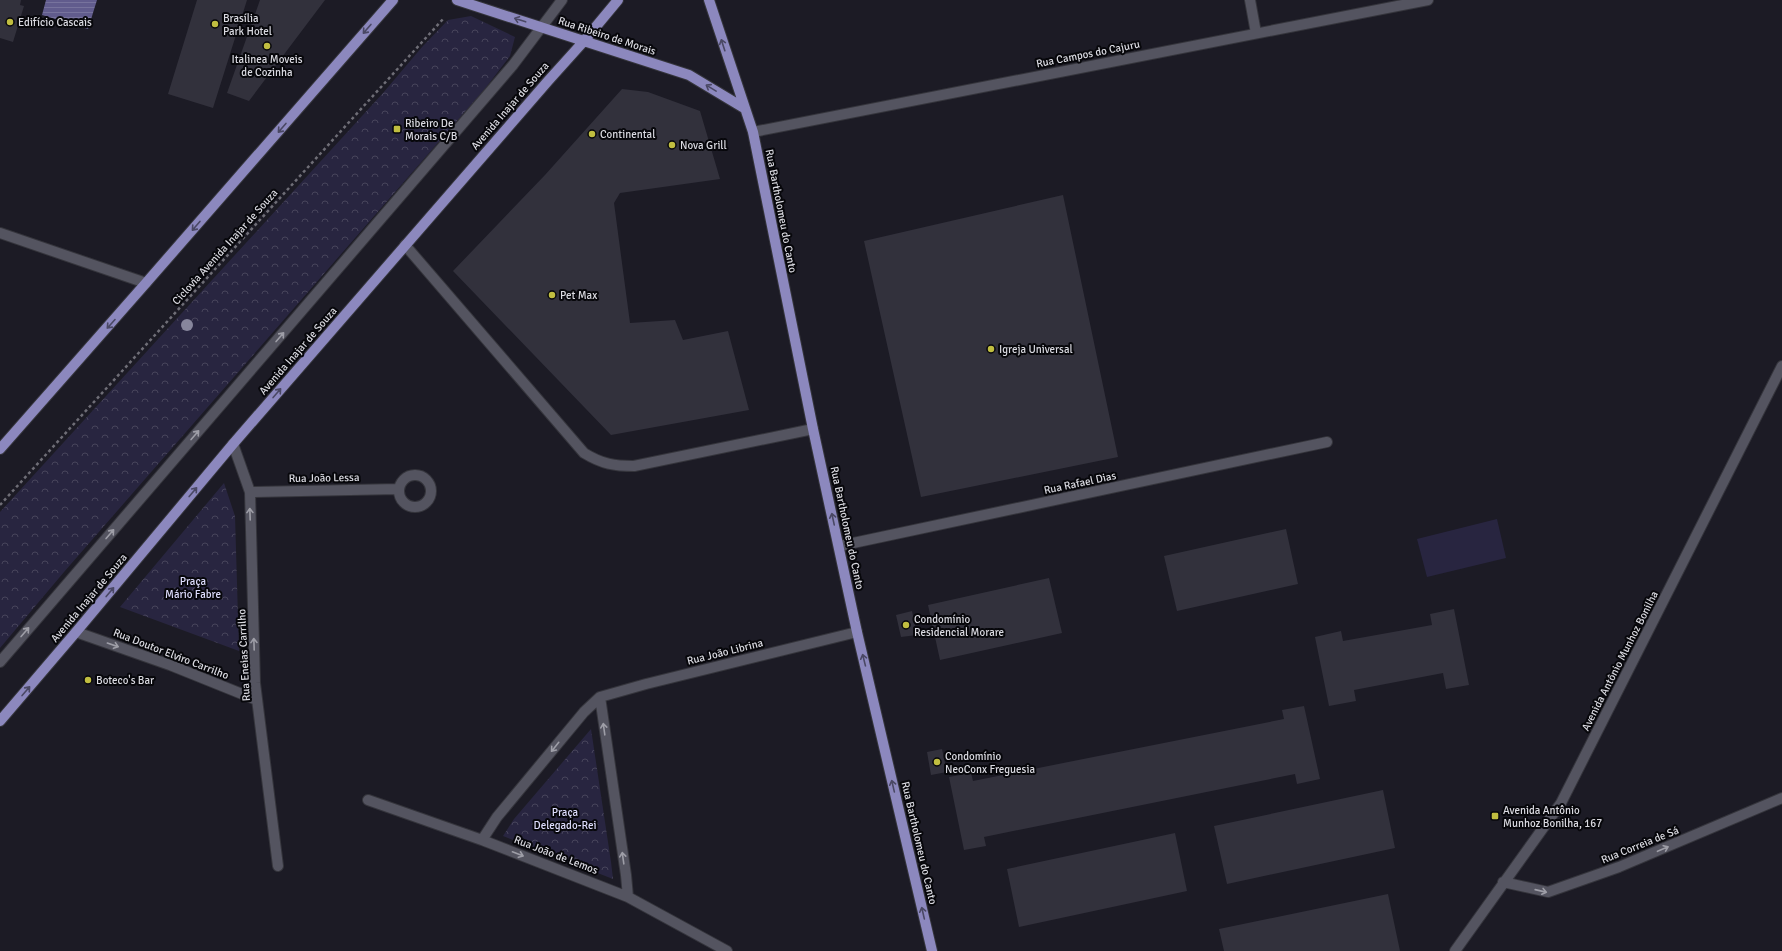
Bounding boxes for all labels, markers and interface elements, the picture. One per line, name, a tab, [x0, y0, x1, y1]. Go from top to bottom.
place label: Brasília Park Hotel	[223, 12, 272, 38]
street label: Rua Ribeiro de Morais	[557, 14, 658, 58]
place label: Edifício Cascais	[18, 16, 92, 29]
one-way arrow	[514, 16, 527, 23]
marker: Edifício Cascais	[5, 17, 15, 27]
marker: Brasília Park Hotel	[210, 19, 220, 29]
one-way arrow	[363, 24, 372, 34]
street label: Rua Campos do Cajuru	[1035, 38, 1141, 70]
one-way arrow	[719, 39, 727, 51]
marker: Italinea Moveis de Cozinha	[262, 41, 272, 51]
place label: Italinea Moveis de Cozinha	[232, 53, 303, 79]
street label: Avenida Inajar de Souza	[468, 59, 552, 152]
one-way arrow	[705, 84, 717, 92]
place label: Ribeiro De Morais C/B	[405, 117, 458, 143]
one-way arrow	[277, 122, 286, 133]
marker: Ribeiro De Morais C/B	[392, 124, 402, 134]
place label: Continental	[600, 128, 655, 141]
marker: Continental	[587, 129, 597, 139]
place label: Nova Grill	[680, 139, 727, 152]
marker: Nova Grill	[667, 140, 677, 150]
street label: Rua Bartholomeu do Canto	[763, 148, 799, 274]
street label: Ciclovia Avenida Inajar de Souza	[170, 186, 281, 308]
one-way arrow	[192, 220, 201, 231]
place label: Pet Max	[560, 289, 597, 302]
marker: Pet Max	[547, 290, 557, 300]
street label: Avenida Inajar de Souza	[256, 304, 340, 397]
one-way arrow	[106, 318, 115, 329]
one-way arrow	[275, 331, 284, 342]
place label: Igreja Universal	[999, 343, 1073, 356]
marker: Igreja Universal	[986, 344, 996, 354]
one-way arrow	[273, 388, 282, 399]
one-way arrow	[190, 430, 200, 440]
street label: Rua Bartholomeu do Canto	[828, 465, 866, 591]
street label: Rua Rafael Dias	[1043, 469, 1117, 497]
street label: Rua João Lessa	[288, 471, 360, 485]
one-way arrow	[189, 487, 198, 498]
one-way arrow	[247, 508, 254, 521]
one-way arrow	[828, 513, 836, 526]
one-way arrow	[106, 528, 115, 539]
street label: Avenida Inajar de Souza	[48, 551, 130, 645]
park label: Praça Mário Fabre	[165, 575, 221, 601]
one-way arrow	[105, 587, 114, 597]
street label: Avenida Antônio Munhoz Bonilha	[1579, 589, 1661, 733]
street label: Rua Eneias Carrilho	[235, 608, 253, 701]
place label: Condomínio Residencial Morare	[914, 613, 1004, 639]
marker: Condomínio Residencial Morare	[901, 620, 911, 630]
street label: Rua Doutor Elviro Carrilho	[111, 626, 231, 682]
one-way arrow	[21, 627, 30, 637]
street label: Rua João Librina	[686, 636, 765, 668]
one-way arrow	[250, 638, 258, 651]
one-way arrow	[107, 642, 120, 649]
one-way arrow	[859, 654, 867, 667]
place label: Boteco's Bar	[96, 674, 154, 687]
marker: Boteco's Bar	[83, 675, 93, 685]
one-way arrow	[21, 686, 30, 696]
one-way arrow	[600, 723, 608, 736]
one-way arrow	[550, 742, 559, 752]
place label: Condomínio NeoConx Freguesia	[945, 750, 1035, 776]
marker: Condomínio NeoConx Freguesia	[932, 757, 942, 767]
one-way arrow	[889, 780, 897, 793]
street label: Rua Bartholomeu do Canto	[899, 780, 940, 906]
place label: Avenida Antônio Munhoz Bonilha, 167	[1503, 804, 1602, 830]
park label: Praça Delegado-Rei	[534, 806, 596, 832]
marker: Avenida Antônio Munhoz Bonilha, 167	[1490, 811, 1500, 821]
street label: Rua Correia de Sá	[1599, 823, 1681, 866]
street label: Rua João de Lemos	[512, 833, 600, 877]
one-way arrow	[1656, 844, 1668, 852]
one-way arrow	[512, 850, 524, 858]
one-way arrow	[619, 852, 627, 865]
one-way arrow	[1534, 887, 1547, 895]
one-way arrow	[919, 907, 927, 920]

